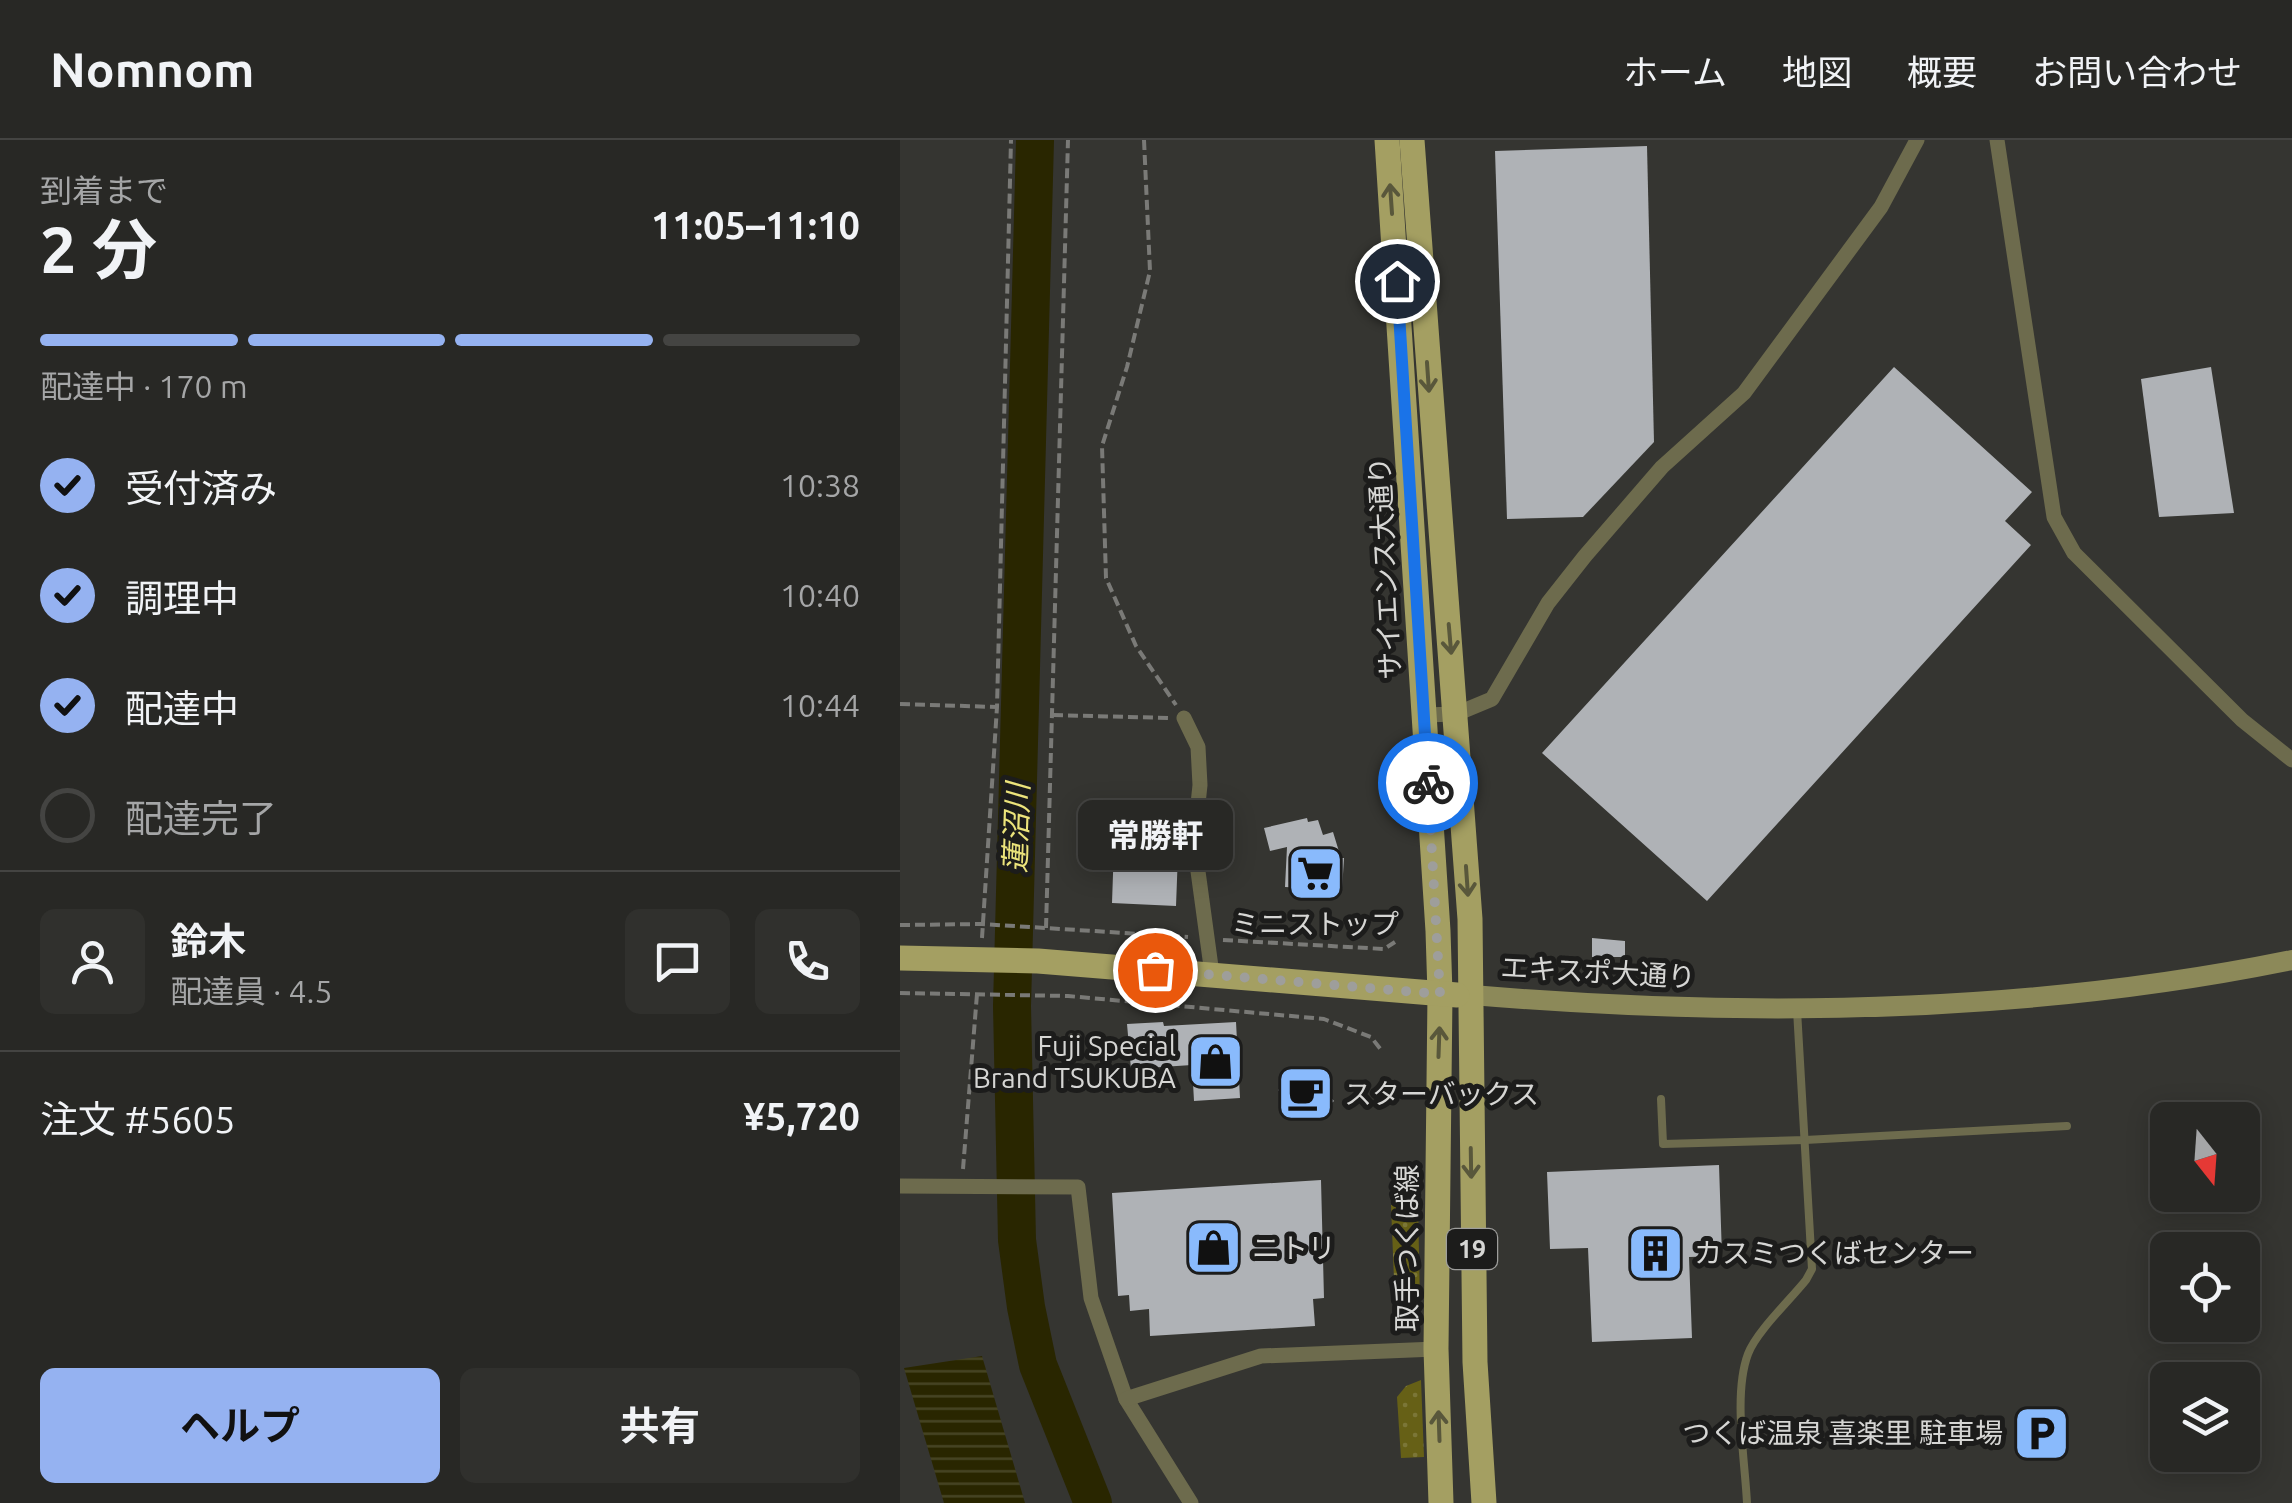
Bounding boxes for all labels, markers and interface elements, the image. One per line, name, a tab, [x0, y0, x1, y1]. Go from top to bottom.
text: Nomnom	[50, 42, 254, 96]
text: ホーム	[1623, 52, 1727, 92]
text: 地図	[1782, 52, 1852, 92]
text: 概要	[1907, 52, 1977, 92]
text: お問い合わせ	[2032, 52, 2242, 92]
text: 到着まで	[40, 172, 168, 208]
one-way arrow	[1381, 183, 1400, 215]
text: 11:05–11:10	[651, 204, 860, 246]
text: 2 分	[40, 212, 157, 285]
pin	[1355, 239, 1440, 324]
icon: home	[1370, 254, 1425, 309]
one-way arrow	[1419, 360, 1438, 392]
text: 配達中 · 170 m	[40, 368, 248, 404]
street label: サイエンス大通り	[1363, 456, 1406, 680]
icon: check	[40, 458, 95, 513]
text: 受付済み	[125, 467, 277, 509]
text: 10:38	[780, 467, 860, 503]
icon: check	[40, 568, 95, 623]
text: 調理中	[125, 577, 239, 619]
text: 10:40	[780, 577, 860, 613]
one-way arrow	[1440, 623, 1459, 655]
icon: check	[40, 678, 95, 733]
text: 配達中	[125, 687, 239, 729]
text: 10:44	[780, 687, 860, 723]
courier	[1378, 733, 1478, 833]
icon: bike	[1401, 756, 1456, 811]
water label: 蓮沼川	[997, 779, 1035, 874]
text: 配達完了	[125, 797, 277, 839]
callout: 常勝軒	[1078, 800, 1232, 870]
text: 常勝軒	[1107, 817, 1204, 853]
supermarket icon: ミニストップ	[1285, 843, 1345, 903]
one-way arrow	[1458, 865, 1477, 897]
place label: ミニストップ	[1231, 908, 1399, 939]
button: person	[40, 909, 145, 1014]
button: chat	[625, 909, 730, 1014]
button: phone	[755, 909, 860, 1014]
text: 鈴木	[170, 920, 246, 962]
pin	[1113, 928, 1198, 1013]
icon: bag	[1128, 943, 1183, 998]
street label: エキスポ大通り	[1500, 951, 1696, 992]
text: 配達員 · 4.5	[170, 973, 333, 1009]
one-way arrow	[1429, 1026, 1448, 1058]
place label: Fuji Special Brand TSUKUBA	[973, 1030, 1176, 1093]
shop icon: Fuji Special Brand TSUKUBA	[1185, 1032, 1245, 1092]
cafe icon: スターバックス	[1275, 1064, 1335, 1124]
place label: スターバックス	[1344, 1078, 1539, 1109]
text: ¥5,720	[743, 1095, 860, 1137]
text: 注文 #5605	[40, 1098, 235, 1140]
north arrow	[2150, 1102, 2260, 1212]
map controls	[2150, 1102, 2260, 1472]
one-way arrow	[1461, 1146, 1480, 1178]
street label: 取手つくば線	[1391, 1164, 1422, 1332]
shop icon: ニトリ	[1183, 1218, 1243, 1278]
building icon: カスミつくばセンター	[1625, 1223, 1685, 1283]
road number: 19	[1447, 1229, 1497, 1269]
place label: ニトリ	[1252, 1232, 1336, 1263]
button: locate	[2150, 1232, 2260, 1342]
place label: カスミつくばセンター	[1694, 1237, 1974, 1268]
button: layers	[2150, 1362, 2260, 1472]
button: ヘルプ	[40, 1368, 440, 1483]
button: 共有	[460, 1368, 860, 1483]
parking icon: つくば温泉 喜楽里 駐車場	[2012, 1403, 2072, 1463]
one-way arrow	[1429, 1411, 1448, 1443]
place label: つくば温泉 喜楽里 駐車場	[1682, 1417, 2003, 1448]

